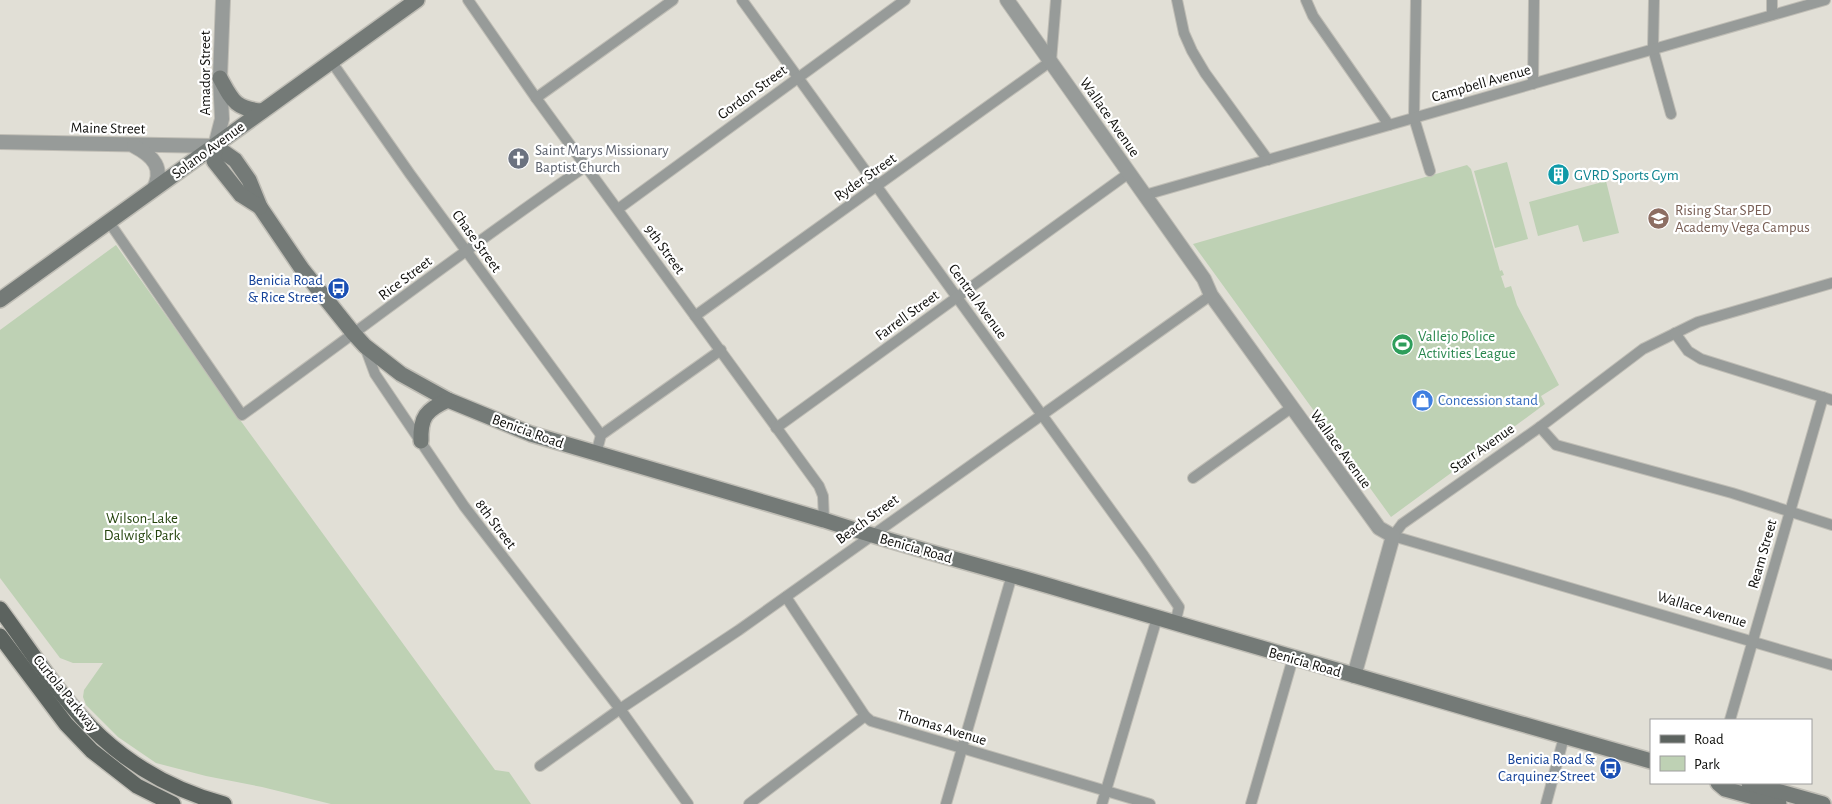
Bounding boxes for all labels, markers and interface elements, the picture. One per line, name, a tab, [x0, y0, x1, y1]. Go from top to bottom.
street label: Amador Street	[198, 30, 213, 116]
street label: Gordon Street	[715, 62, 790, 122]
street label: Campbell Avenue	[1430, 62, 1533, 105]
street label: Wallace Avenue	[1077, 75, 1142, 160]
street label: Solano Avenue	[169, 119, 248, 182]
street label: Maine Street	[71, 120, 146, 137]
place label: Saint Marys Missionary Baptist Church	[535, 143, 669, 175]
church icon: Saint Marys Missionary Baptist Church	[507, 147, 531, 171]
street label: Ryder Street	[832, 151, 899, 204]
building icon: GVRD Sports Gym	[1546, 163, 1570, 187]
place label: GVRD Sports Gym	[1574, 168, 1679, 183]
place label: Rising Star SPED Academy Vega Campus	[1675, 203, 1810, 235]
street label: Chase Street	[449, 207, 504, 275]
school or university icon: Rising Star SPED Academy Vega Campus	[1647, 207, 1671, 231]
street label: 9th Street	[642, 222, 688, 277]
street label: Rice Street	[376, 253, 435, 303]
street label: Central Avenue	[946, 261, 1010, 342]
place label: Benicia Road & Rice Street	[248, 273, 323, 305]
bus stop icon: Benicia Road & Rice Street	[327, 277, 351, 301]
street label: Farrell Street	[873, 287, 942, 343]
place label: Vallejo Police Activities League	[1418, 329, 1516, 361]
sports icon: Vallejo Police Activities League	[1390, 333, 1414, 357]
shop icon: Concession stand	[1410, 388, 1434, 412]
place label: Concession stand	[1438, 393, 1538, 408]
street label: Wallace Avenue	[1307, 407, 1374, 491]
street label: Benicia Road	[490, 412, 566, 451]
street label: Starr Avenue	[1447, 421, 1517, 476]
street label: Beach Street	[833, 492, 901, 547]
street label: 8th Street	[472, 497, 519, 552]
park label: Wilson-Lake Dalwigk Park	[104, 511, 180, 543]
street label: Ream Street	[1745, 518, 1780, 590]
street label: Benicia Road	[878, 531, 954, 566]
street label: Wallace Avenue	[1655, 589, 1748, 630]
street label: Benicia Road	[1267, 645, 1343, 680]
street label: Curtola Parkway	[30, 652, 101, 735]
street label: Thomas Avenue	[895, 707, 989, 748]
legend	[1650, 719, 1812, 784]
text: Road	[1694, 732, 1724, 747]
place label: Benicia Road & Carquinez Street	[1498, 752, 1596, 784]
bus stop icon: Benicia Road & Carquinez Street	[1599, 756, 1623, 780]
text: Park	[1694, 757, 1720, 772]

